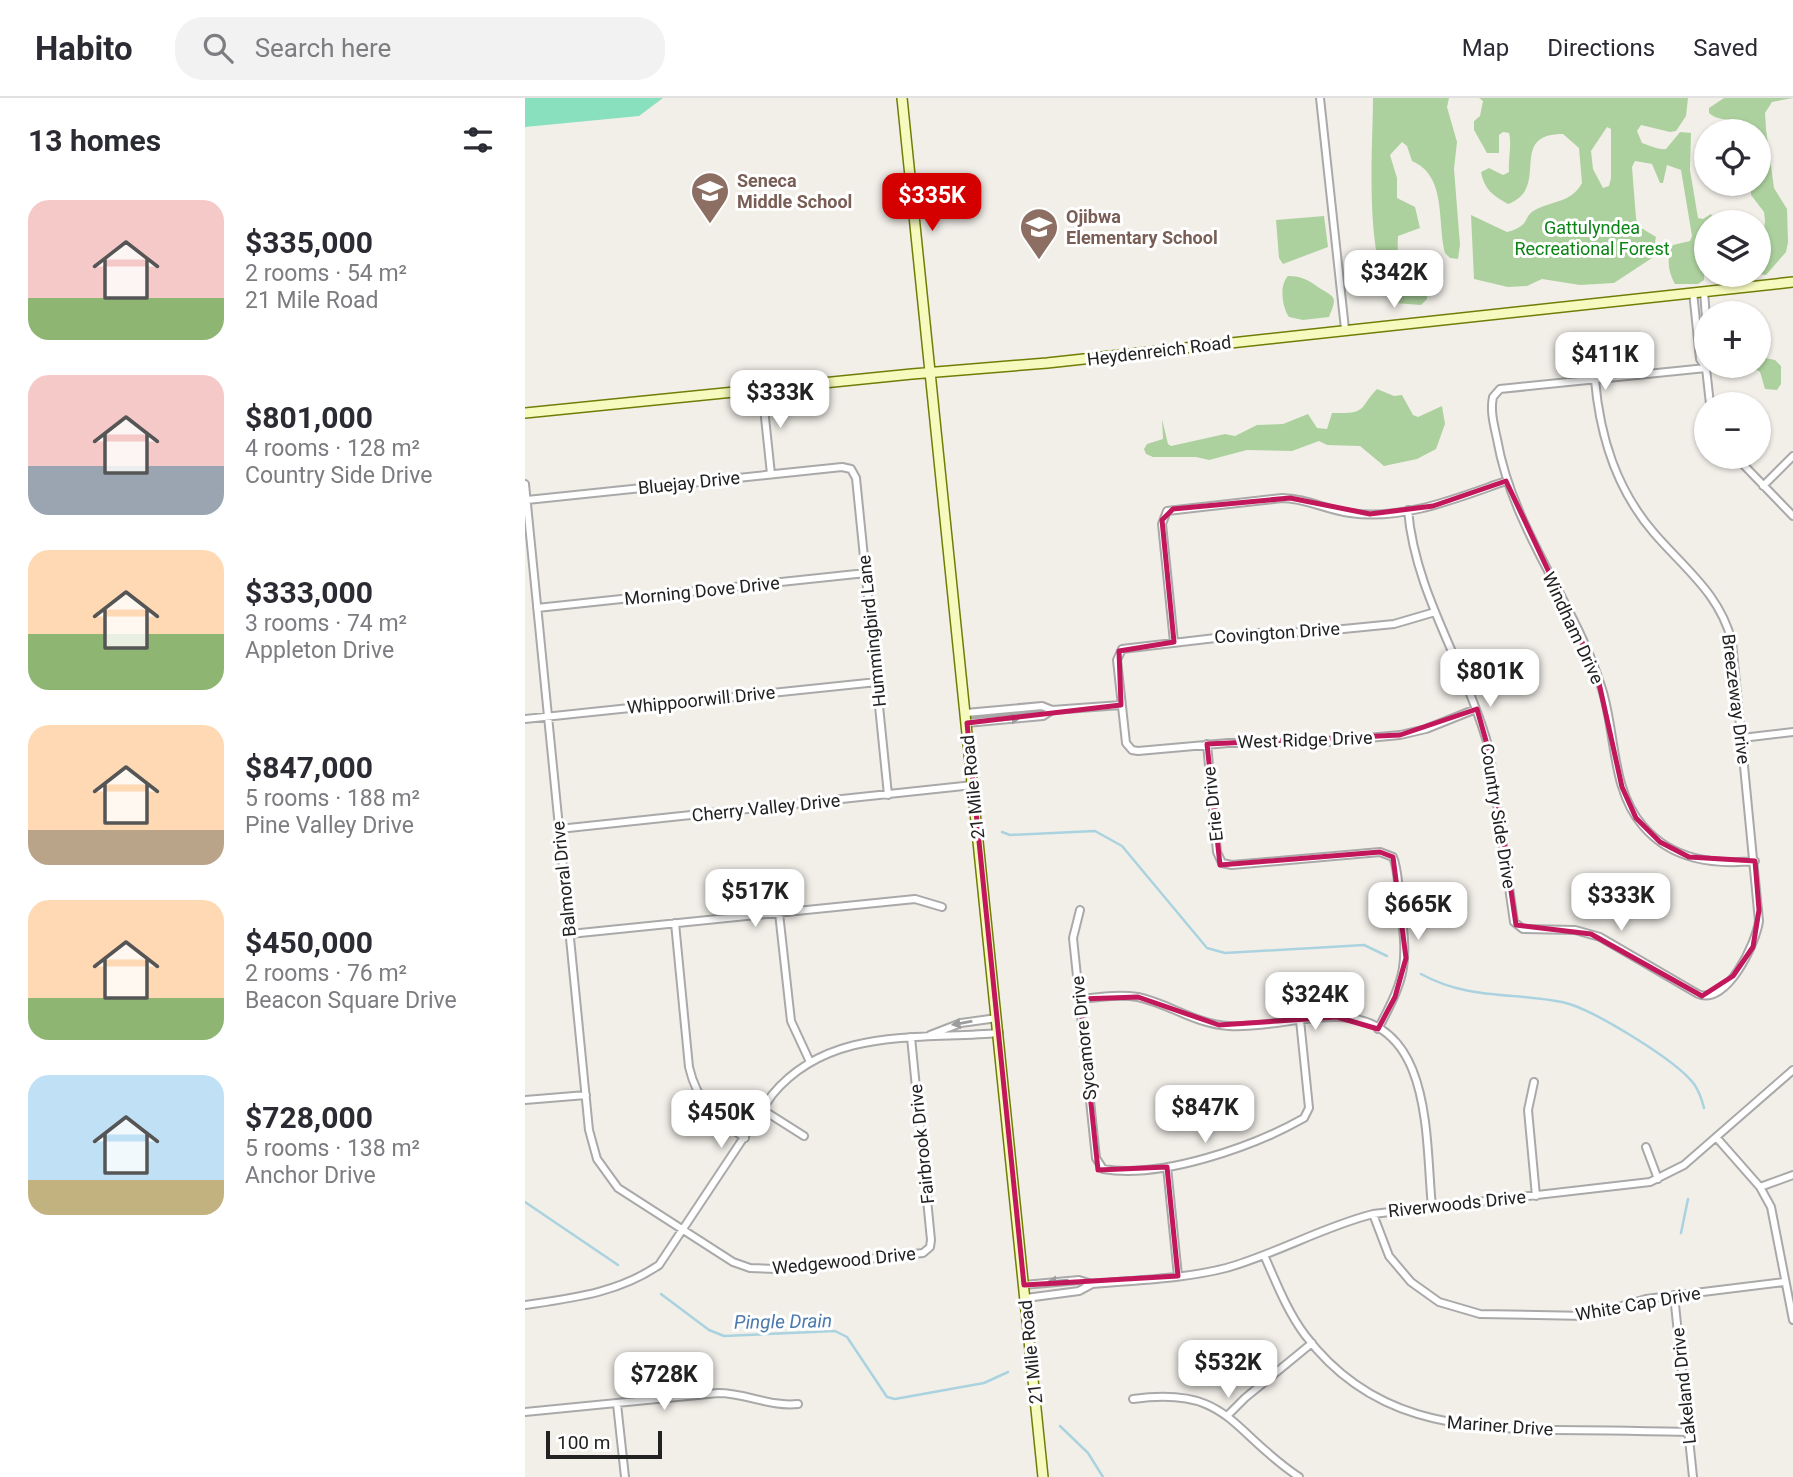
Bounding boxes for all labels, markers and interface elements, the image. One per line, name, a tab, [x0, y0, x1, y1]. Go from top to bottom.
search box	[175, 17, 665, 80]
text: Habito	[35, 29, 133, 68]
icon: search	[199, 29, 237, 67]
text: Search here	[255, 33, 391, 63]
text: Map	[1462, 34, 1509, 62]
text: Directions	[1547, 34, 1655, 62]
text: Saved	[1693, 34, 1758, 62]
map controls	[1694, 119, 1771, 469]
button: locate	[1694, 119, 1771, 196]
icon: filters	[459, 121, 497, 159]
text: 13 homes	[28, 123, 161, 158]
school or university icon: Seneca Middle School	[689, 170, 731, 225]
place label: Seneca Middle School	[737, 170, 852, 212]
pin: $335K	[883, 174, 981, 233]
text: $335K	[898, 182, 966, 209]
school or university icon: Ojibwa Elementary School	[1018, 206, 1060, 261]
place label: Ojibwa Elementary School	[1066, 206, 1218, 248]
button: layers	[1694, 210, 1771, 287]
park label: Gattulyndea Recreational Forest	[1514, 217, 1670, 259]
text: $335,000	[245, 225, 373, 260]
icon: home	[84, 228, 168, 312]
pin: $342K	[1345, 250, 1443, 310]
text: $342K	[1360, 259, 1428, 286]
text: 2 rooms · 54 m²	[245, 260, 407, 287]
text: 21 Mile Road	[245, 287, 379, 314]
button: +	[1694, 301, 1771, 378]
street label: Heydenreich Road	[1086, 331, 1232, 370]
pin: $411K	[1556, 332, 1654, 392]
text: $411K	[1571, 341, 1639, 368]
pin: $333K	[731, 370, 829, 430]
text: $333K	[746, 379, 814, 406]
button: −	[1694, 392, 1771, 469]
text: $801,000	[245, 400, 373, 435]
icon: home	[84, 403, 168, 487]
text: 4 rooms · 128 m²	[245, 435, 420, 462]
text: Country Side Drive	[245, 462, 432, 489]
street label: Bluejay Drive	[637, 467, 741, 498]
street label: Hummingbird Lane	[853, 554, 890, 708]
street label: Windham Drive	[1538, 569, 1609, 687]
street label: Morning Dove Drive	[623, 572, 781, 609]
text: $333,000	[245, 575, 373, 610]
icon: home	[84, 578, 168, 662]
text: 3 rooms · 74 m²	[245, 610, 407, 637]
street label: Covington Drive	[1213, 618, 1340, 647]
street label: Breezeway Drive	[1718, 633, 1755, 765]
text: Appleton Drive	[245, 637, 394, 664]
pin: $801K	[1441, 650, 1539, 709]
text: $801K	[1456, 658, 1524, 685]
street label: Whippoorwill Drive	[626, 681, 776, 718]
one-way arrow	[1000, 713, 1022, 724]
street label: West Ridge Drive	[1237, 727, 1373, 752]
street label: 21 Mile Road	[957, 734, 988, 840]
street label: Country Side Drive	[1477, 742, 1520, 890]
text: $847,000	[245, 750, 373, 785]
icon: home	[84, 753, 168, 837]
street label: Erie Drive	[1198, 766, 1227, 843]
text: 5 rooms · 188 m²	[245, 785, 420, 812]
street label: Cherry Valley Drive	[691, 789, 841, 826]
text: Pine Valley Drive	[245, 812, 414, 839]
street label: Balmoral Drive	[547, 820, 580, 938]
pin: $517K	[706, 870, 804, 929]
pin: $333K	[1572, 874, 1670, 933]
text: $517K	[721, 878, 789, 905]
pin: $665K	[1369, 882, 1467, 942]
text: $333K	[1587, 882, 1655, 909]
text: $665K	[1384, 891, 1452, 918]
text: $450,000	[245, 925, 373, 960]
icon: home	[84, 928, 168, 1012]
text: 2 rooms · 76 m²	[245, 960, 407, 987]
pin: $324K	[1266, 972, 1364, 1032]
street label: Sycamore Drive	[1067, 975, 1100, 1101]
text: $324K	[1281, 981, 1349, 1008]
text: Beacon Square Drive	[245, 987, 457, 1014]
one-way arrow	[951, 1018, 973, 1029]
street label: Fairbrook Drive	[905, 1083, 938, 1205]
pin: $847K	[1156, 1086, 1254, 1145]
pin: $450K	[672, 1090, 770, 1150]
text: $847K	[1171, 1094, 1239, 1121]
text: $450K	[687, 1099, 755, 1126]
text: $728,000	[245, 1100, 373, 1135]
icon: home	[84, 1103, 168, 1187]
text: 5 rooms · 138 m²	[245, 1135, 420, 1162]
text: Anchor Drive	[245, 1162, 376, 1189]
street label: Riverwoods Drive	[1387, 1186, 1527, 1221]
street label: Wedgewood Drive	[771, 1243, 917, 1278]
one-way arrow	[1047, 1276, 1069, 1287]
street label: White Cap Drive	[1574, 1282, 1702, 1325]
street label: 21 Mile Road	[1015, 1299, 1046, 1405]
water label: Pingle Drain	[734, 1309, 832, 1334]
street label: Lakeland Drive	[1667, 1327, 1700, 1445]
pin: $532K	[1179, 1340, 1277, 1400]
text: $532K	[1194, 1349, 1262, 1376]
pin: $728K	[615, 1352, 713, 1412]
text: $728K	[630, 1361, 698, 1388]
street label: Mariner Drive	[1446, 1411, 1554, 1440]
scale bar	[546, 1428, 661, 1460]
text: 100 m	[557, 1431, 610, 1454]

